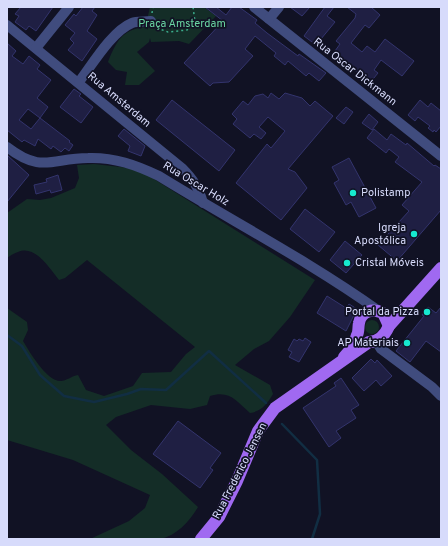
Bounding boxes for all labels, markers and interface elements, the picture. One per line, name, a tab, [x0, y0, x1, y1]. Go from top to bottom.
park label: Praça Amsterdam	[138, 17, 226, 31]
street label: Rua Oscar Dickmann	[310, 35, 400, 109]
street label: Rua Amsterdam	[84, 69, 154, 131]
street label: Rua Oscar Holz	[160, 159, 232, 209]
place label: Polistamp	[361, 186, 410, 200]
marker: Polistamp	[348, 188, 358, 198]
place label: Igreja Apostólica	[354, 221, 406, 248]
marker: Igreja Apostólica	[409, 229, 419, 239]
place label: Cristal Móveis	[355, 256, 424, 270]
marker: Cristal Móveis	[342, 258, 352, 268]
place label: Portal da Pizza	[345, 305, 419, 319]
marker: Portal da Pizza	[422, 307, 432, 317]
place label: AP Materiais	[337, 336, 399, 350]
marker: AP Materiais	[402, 338, 412, 348]
street label: Rua Frederico Jensen	[210, 420, 270, 522]

